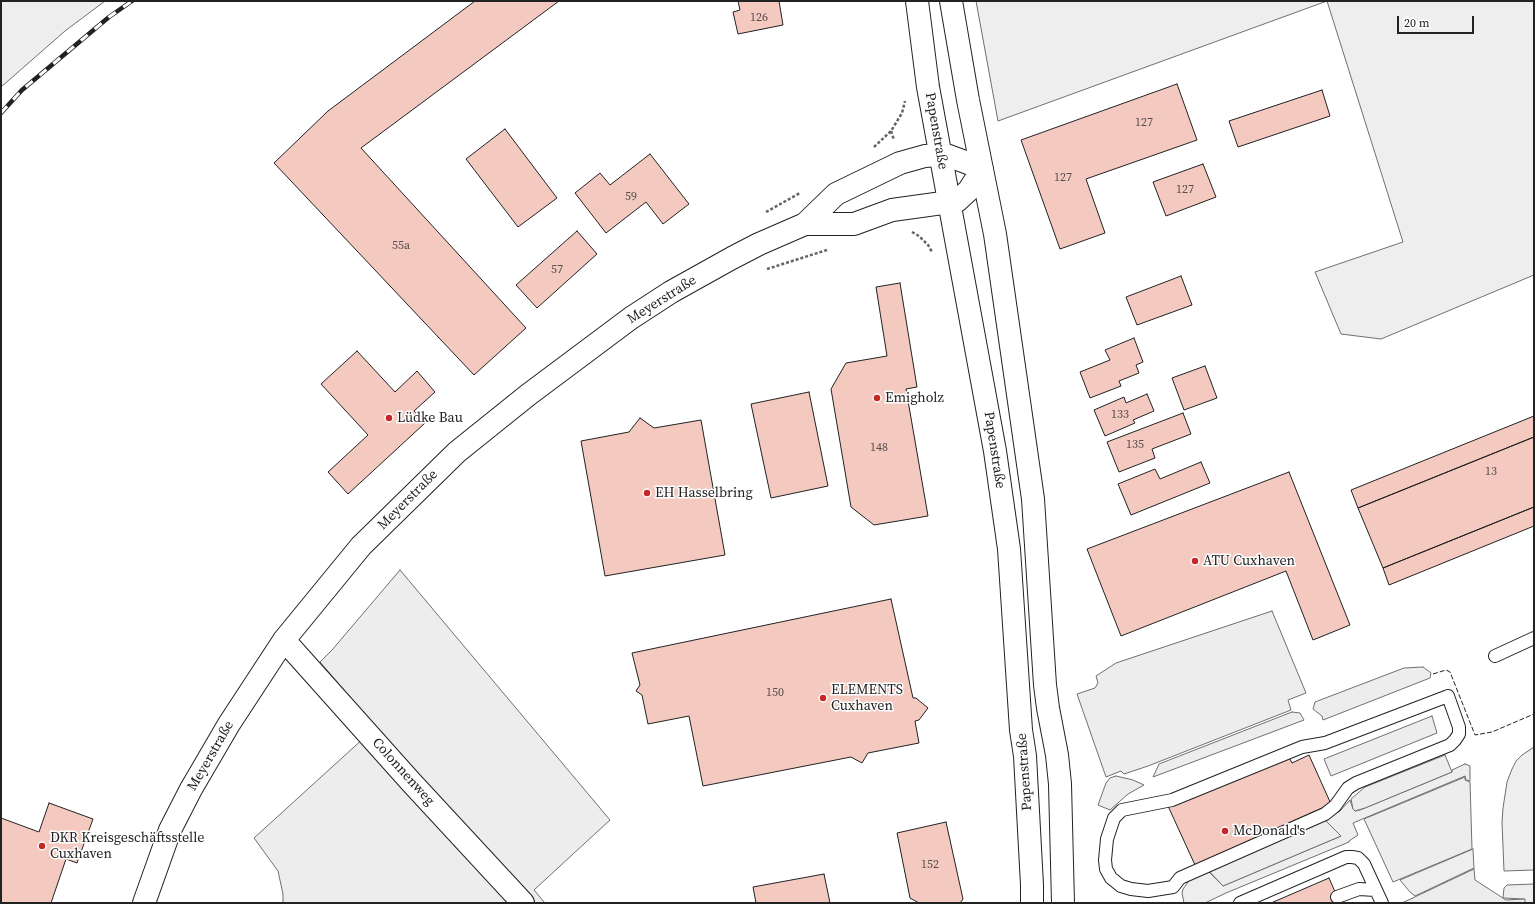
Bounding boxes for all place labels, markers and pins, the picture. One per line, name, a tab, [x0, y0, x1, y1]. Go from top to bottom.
place label: Emigholz	[885, 390, 944, 406]
marker: Emigholz	[872, 393, 882, 403]
place label: Lüdke Bau	[397, 410, 463, 426]
marker: Lüdke Bau	[384, 413, 394, 423]
place label: EH Hasselbring	[655, 485, 753, 501]
marker: EH Hasselbring	[642, 488, 652, 498]
place label: ATU Cuxhaven	[1203, 553, 1295, 569]
marker: ATU Cuxhaven	[1190, 556, 1200, 566]
place label: ELEMENTS Cuxhaven	[831, 682, 903, 714]
marker: ELEMENTS Cuxhaven	[818, 693, 828, 703]
place label: McDonald's	[1233, 823, 1305, 839]
marker: McDonald's	[1220, 826, 1230, 836]
place label: DKR Kreisgeschäftsstelle Cuxhaven	[50, 830, 204, 862]
marker: DKR Kreisgeschäftsstelle Cuxhaven	[37, 841, 47, 851]

